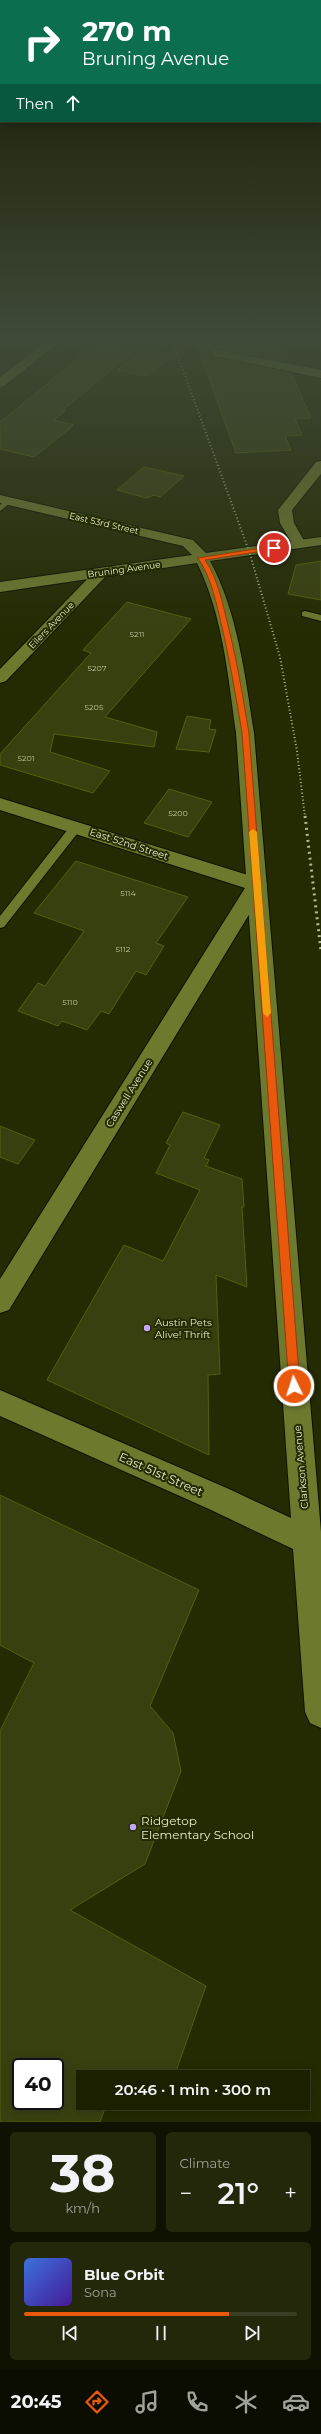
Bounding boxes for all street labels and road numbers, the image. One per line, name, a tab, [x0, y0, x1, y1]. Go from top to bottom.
street label: East 53rd Street	[68, 510, 140, 536]
street label: Bruning Avenue	[87, 558, 162, 580]
street label: Eilers Avenue	[26, 599, 76, 651]
street label: East 52nd Street	[88, 825, 170, 863]
street label: Caswell Avenue	[103, 1056, 155, 1130]
street label: Clarkson Avenue	[291, 1425, 311, 1509]
street label: East 51st Street	[117, 1449, 205, 1499]

